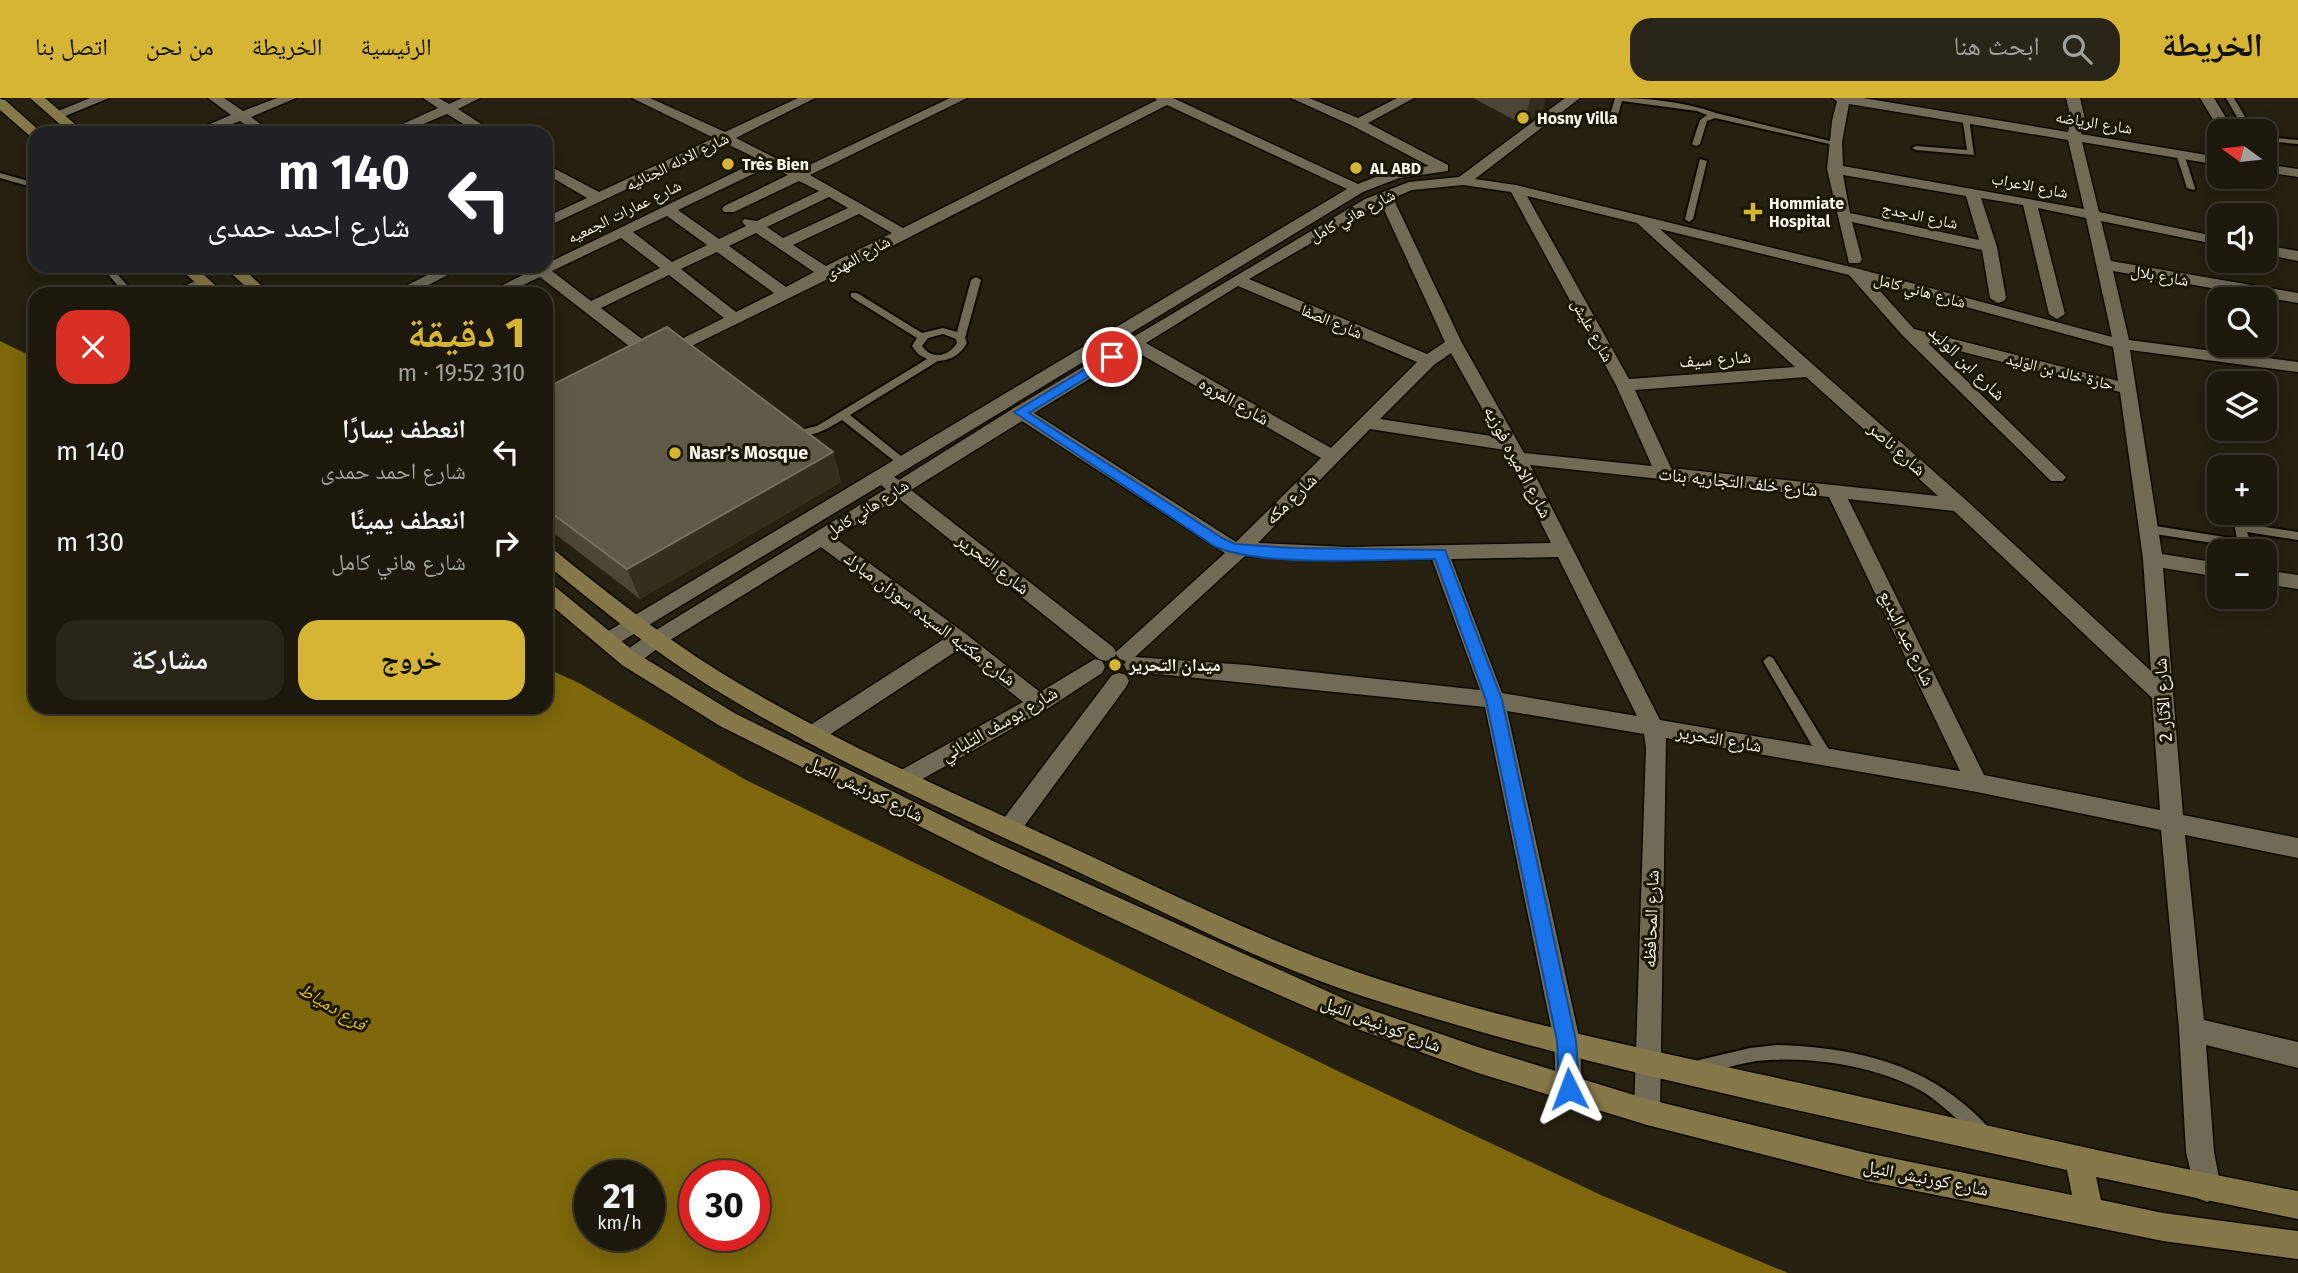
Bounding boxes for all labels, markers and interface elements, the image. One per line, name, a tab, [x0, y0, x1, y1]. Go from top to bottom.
search box	[1630, 18, 2120, 81]
text: الخريطة	[2162, 25, 2263, 65]
icon: search	[2058, 30, 2096, 68]
text: ابحث هنا	[1954, 31, 2040, 62]
text: اتصل بنا	[35, 33, 108, 61]
text: من نحن	[146, 33, 214, 61]
text: الخريطة	[252, 33, 322, 61]
text: الرئيسية	[360, 33, 432, 61]
street label: شارع الرياضه	[2054, 107, 2134, 139]
place label: Hosny Villa	[1537, 109, 1618, 128]
marker: Hosny Villa	[1515, 110, 1531, 126]
north arrow	[2207, 119, 2277, 189]
map controls	[2207, 119, 2277, 609]
street label: شارع الادله الجنائيه	[623, 128, 732, 195]
text: 140 m	[278, 143, 410, 202]
icon: left	[434, 154, 525, 245]
place label: Très Bien	[742, 155, 809, 174]
marker: Très Bien	[720, 156, 736, 172]
place label: AL ABD	[1369, 159, 1421, 178]
marker: AL ABD	[1348, 160, 1364, 176]
street label: شارع الاعراب	[1990, 169, 2070, 203]
street label: شارع عمارات الجمعيه	[564, 176, 685, 248]
street label: شارع هاني كامل	[1306, 185, 1400, 249]
place label: Hommiate Hospital	[1769, 194, 1844, 231]
street label: شارع الدجدج	[1880, 198, 1960, 234]
marker: Hommiate Hospital	[1743, 202, 1763, 222]
button: sound	[2207, 203, 2277, 273]
text: شارع احمد حمدى	[207, 207, 410, 245]
street label: شارع المهدى	[821, 232, 894, 284]
street label: شارع بلال	[2129, 261, 2190, 291]
street label: شارع هاني كامل	[1871, 269, 1968, 315]
button: search	[2207, 287, 2277, 357]
street label: شارع عليش	[1567, 296, 1618, 365]
street label: شارع الصفا	[1298, 300, 1365, 344]
text: 1 دقيقة	[407, 308, 525, 358]
button: close	[56, 310, 130, 384]
street label: شارع ابن الوليد	[1924, 321, 2010, 405]
pin	[1082, 327, 1142, 387]
icon: arrive	[1093, 338, 1131, 376]
street label: شارع سيف	[1678, 346, 1752, 372]
street label: حارة خالد بن الوليد	[2004, 349, 2116, 395]
text: 310 m · 19:52	[397, 359, 525, 387]
button: layers	[2207, 371, 2277, 441]
street label: شارع المروه	[1195, 372, 1273, 430]
street label: شارع الاميره فوزيه	[1479, 402, 1557, 522]
text: انعطف يسارًا	[342, 414, 466, 445]
street label: شارع ناصر	[1863, 417, 1930, 481]
icon: left	[487, 433, 525, 471]
text: 140 m	[56, 436, 125, 467]
place label: Nasr's Mosque	[689, 442, 808, 464]
marker: Nasr's Mosque	[667, 445, 683, 461]
button: +	[2207, 455, 2277, 525]
text: شارع احمد حمدى	[320, 457, 466, 485]
street label: شارع خلف التجاريه بنات	[1657, 463, 1819, 501]
street label: شارع مكه	[1260, 469, 1322, 529]
street label: شارع هاني كامل	[822, 475, 914, 544]
text: انعطف يمينًا	[350, 505, 466, 536]
icon: right	[487, 524, 525, 562]
text: 130 m	[56, 527, 124, 558]
street label: شارع التحرير	[951, 528, 1034, 599]
button: −	[2207, 539, 2277, 609]
street label: شارع مكتبه السيده سوزان مبارك	[840, 547, 1020, 691]
text: شارع هاني كامل	[331, 548, 466, 576]
street label: شارع عبد البديع	[1874, 587, 1940, 690]
button: مشاركة	[56, 620, 284, 700]
button: خروج	[298, 620, 525, 700]
place label: ميدان التحرير	[1128, 654, 1221, 676]
marker: ميدان التحرير	[1107, 657, 1123, 673]
street label: شارع الآثار 2	[2149, 657, 2177, 743]
street label: شارع يوسف التلباني	[937, 682, 1063, 769]
street label: شارع التحرير	[1674, 721, 1763, 757]
street label: شارع كورنيش النيل	[803, 751, 927, 827]
street label: شارع المحافظه	[1638, 870, 1664, 968]
water label: فرع دمياط	[294, 977, 372, 1037]
street label: شارع كورنيش النيل	[1318, 991, 1444, 1057]
position arrow	[1532, 1052, 1606, 1126]
street label: شارع كورنيش النيل	[1862, 1155, 1990, 1201]
speed limit sign: 30	[679, 1160, 770, 1251]
text: 21	[603, 1175, 636, 1217]
text: km/h	[597, 1212, 642, 1234]

